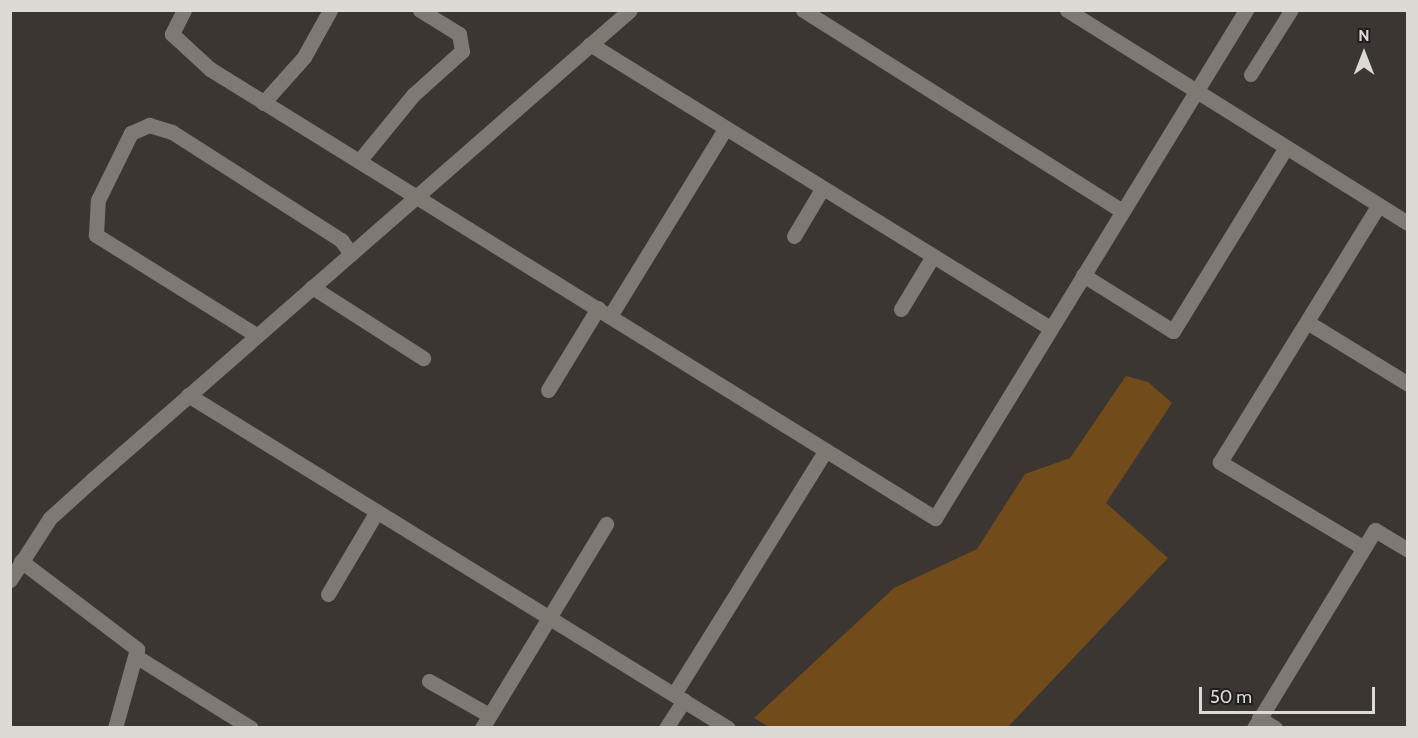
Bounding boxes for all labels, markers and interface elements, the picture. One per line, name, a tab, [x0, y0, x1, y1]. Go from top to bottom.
north arrow	[1334, 24, 1394, 84]
text: N	[1358, 26, 1370, 45]
scale bar	[1202, 675, 1378, 713]
text: 50 m	[1210, 686, 1252, 708]

